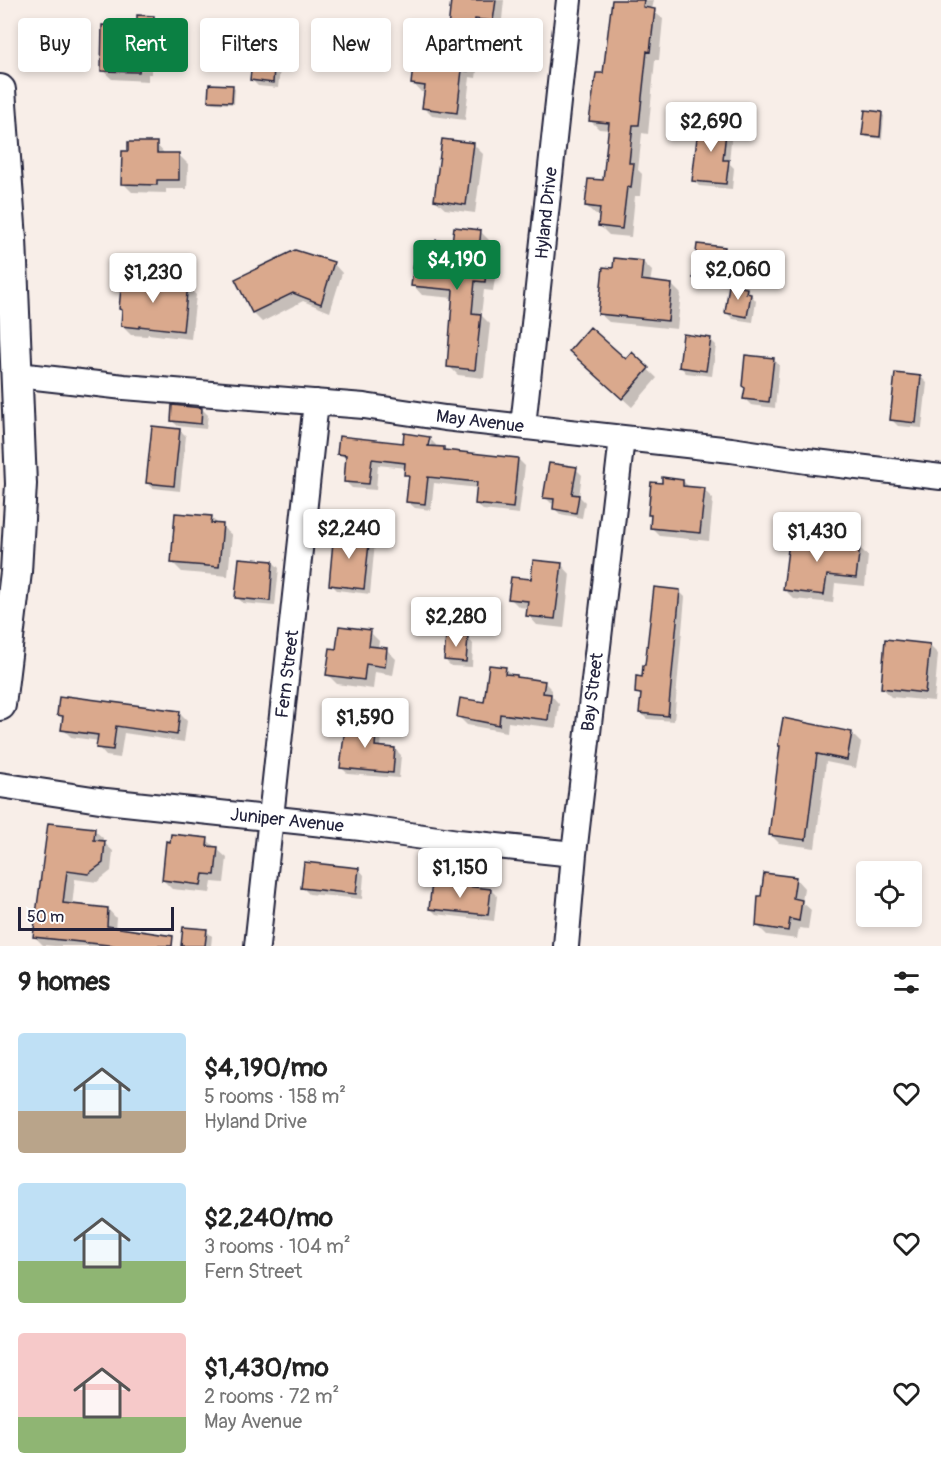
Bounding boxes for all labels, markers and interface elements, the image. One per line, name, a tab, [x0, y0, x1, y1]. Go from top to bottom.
chip: Buy	[18, 18, 91, 72]
chip: Rent	[103, 18, 188, 72]
chip: Filters	[200, 18, 299, 72]
chip: New	[311, 18, 391, 72]
chip: Apartment	[403, 18, 543, 72]
pin: $2,690	[662, 102, 760, 153]
text: $2,690	[680, 109, 742, 134]
street label: Hyland Drive	[530, 166, 563, 260]
pin: $4,190	[408, 240, 506, 291]
text: $4,190	[427, 247, 487, 272]
pin: $2,060	[689, 250, 787, 301]
pin: $1,230	[104, 253, 202, 304]
text: $2,060	[705, 257, 771, 282]
text: $1,230	[123, 260, 183, 285]
street label: May Avenue	[435, 405, 525, 438]
pin: $2,240	[300, 509, 398, 560]
pin: $1,430	[768, 512, 866, 563]
text: $2,240	[317, 516, 381, 541]
text: $1,430	[787, 519, 847, 544]
pin: $2,280	[407, 597, 505, 648]
text: $2,280	[425, 604, 487, 629]
street label: Fern Street	[271, 628, 304, 719]
street label: Bay Street	[576, 651, 609, 733]
pin: $1,590	[316, 698, 414, 749]
text: $1,590	[336, 705, 394, 730]
street label: Juniper Avenue	[229, 803, 345, 838]
pin: $1,150	[411, 848, 509, 899]
text: $1,150	[432, 855, 488, 880]
map controls	[856, 861, 922, 927]
button: locate	[856, 861, 922, 927]
scale bar	[18, 904, 174, 932]
text: 50 m	[27, 907, 64, 927]
text: 9 homes	[18, 966, 110, 998]
icon: filters	[890, 966, 923, 999]
text: $4,190/mo	[204, 1052, 327, 1084]
icon: home	[66, 1057, 138, 1129]
icon: heart	[890, 1077, 923, 1110]
text: 5 rooms · 158 m²	[204, 1084, 346, 1109]
text: Hyland Drive	[204, 1109, 307, 1134]
text: $2,240/mo	[204, 1202, 333, 1234]
icon: home	[66, 1207, 138, 1279]
icon: heart	[890, 1227, 923, 1260]
text: 3 rooms · 104 m²	[204, 1234, 351, 1259]
text: Fern Street	[204, 1259, 302, 1284]
text: $1,430/mo	[204, 1352, 329, 1384]
icon: home	[66, 1357, 138, 1429]
icon: heart	[890, 1377, 923, 1410]
text: 2 rooms · 72 m²	[204, 1384, 339, 1409]
text: May Avenue	[204, 1409, 302, 1434]

